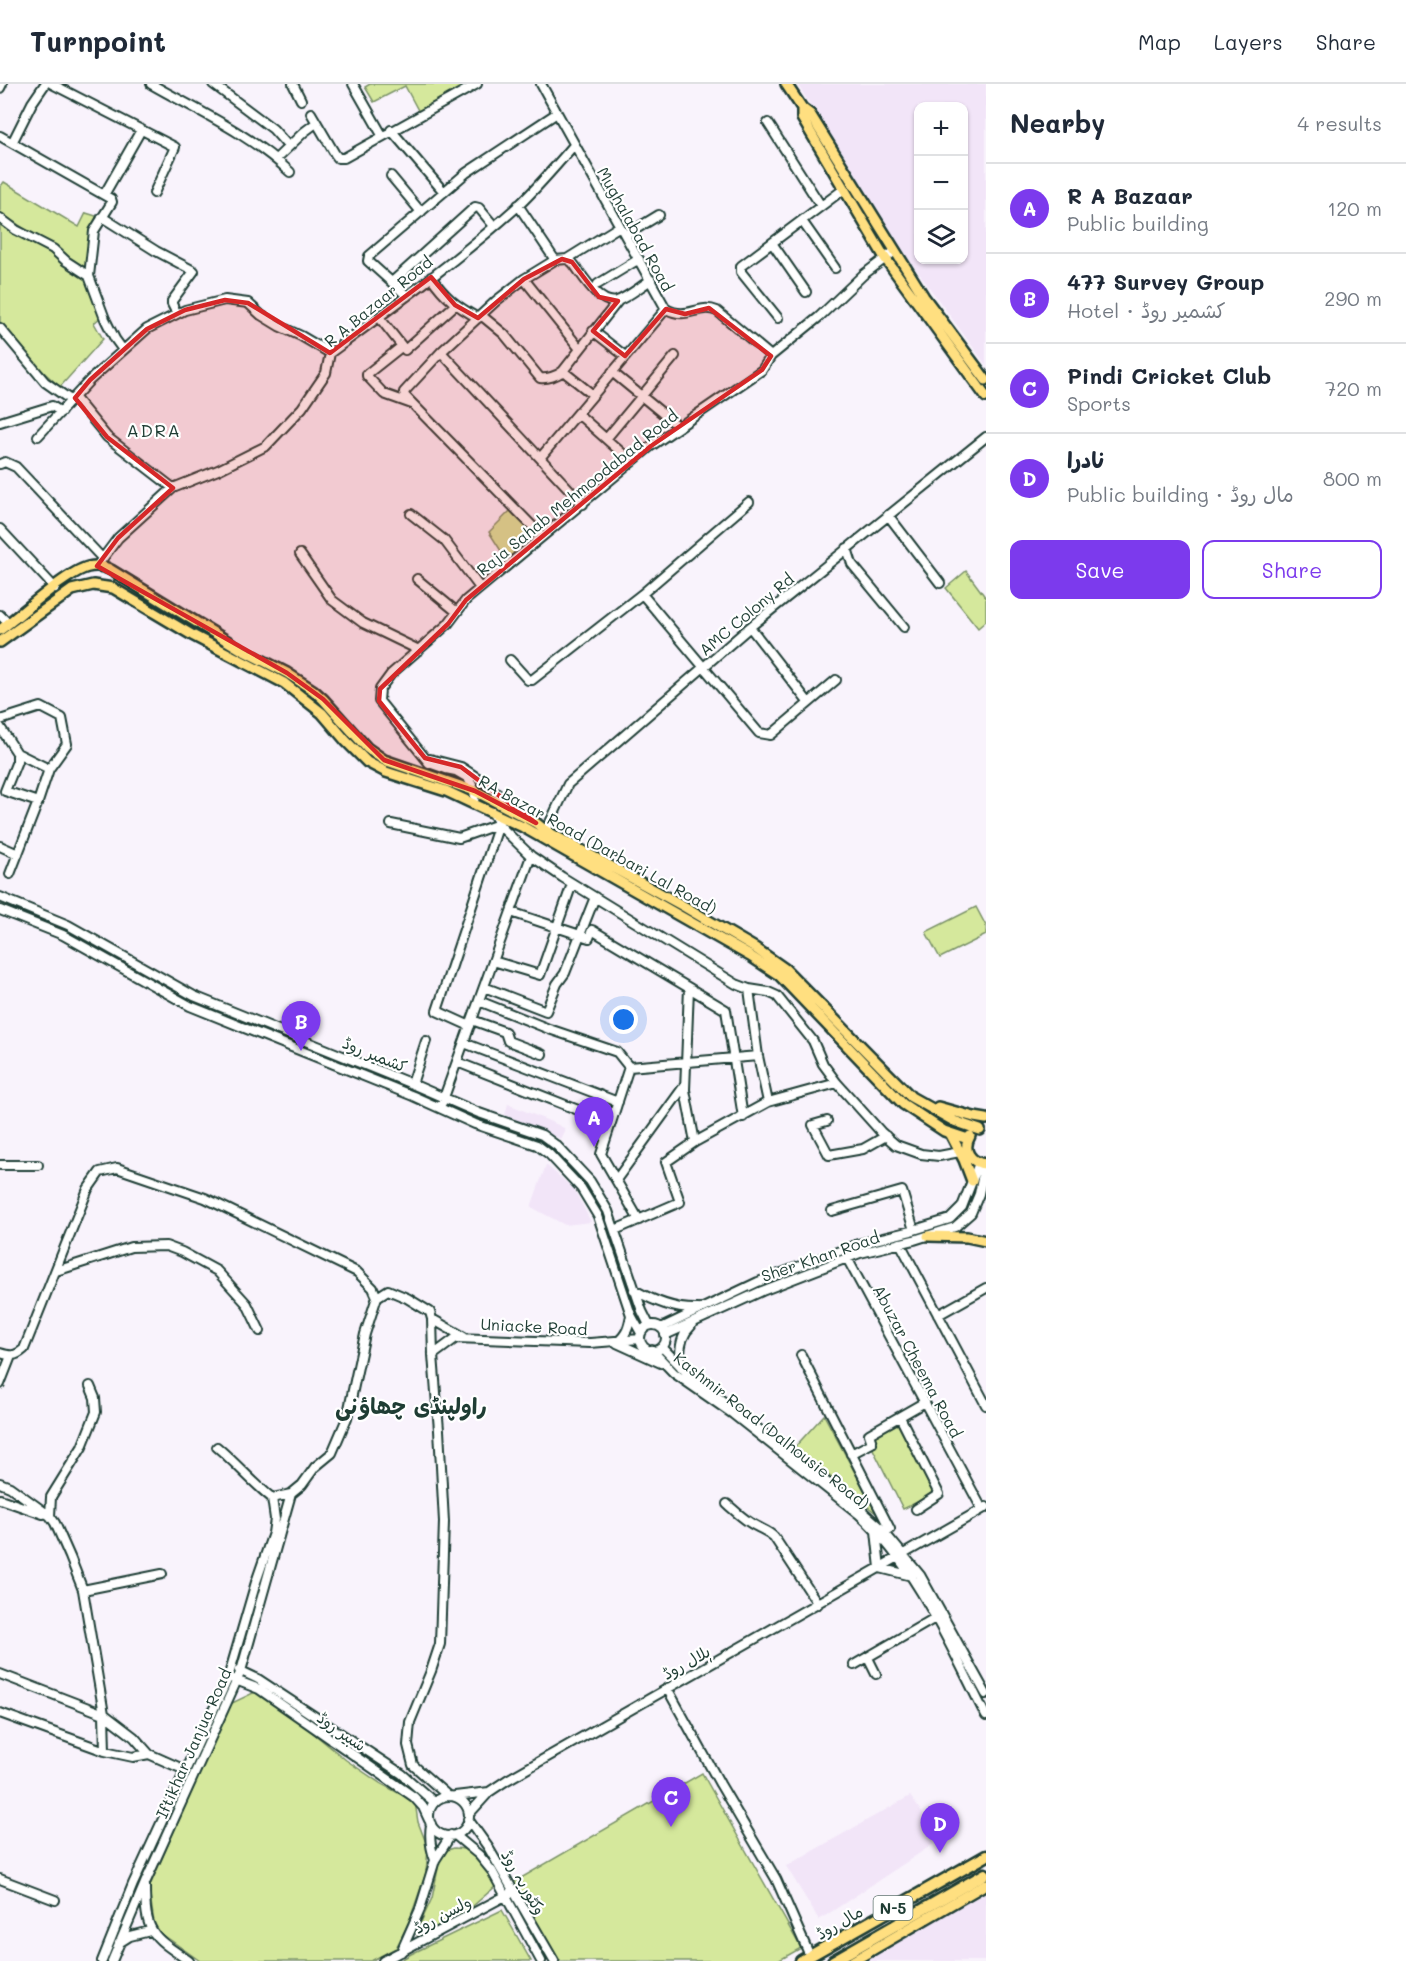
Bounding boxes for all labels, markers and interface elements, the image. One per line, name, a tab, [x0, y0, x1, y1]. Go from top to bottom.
text: Turnpoint	[30, 23, 166, 59]
text: Map	[1138, 28, 1181, 55]
text: Layers	[1214, 28, 1283, 55]
text: Share	[1316, 28, 1376, 55]
map controls	[914, 102, 968, 264]
button: +	[914, 102, 968, 156]
text: Nearby	[1010, 106, 1105, 140]
text: 4 results	[1297, 110, 1382, 136]
button: −	[914, 156, 968, 210]
street label: Mughalabad Road	[593, 163, 679, 295]
text: R A Bazaar	[1067, 181, 1193, 210]
text: A	[1023, 195, 1036, 221]
text: 120 m	[1327, 195, 1382, 221]
button: layers	[914, 210, 968, 264]
text: Public building	[1067, 210, 1209, 236]
street label: R A Bazaar Road	[320, 251, 436, 351]
text: 477 Survey Group	[1067, 267, 1264, 296]
text: B	[1023, 285, 1036, 311]
text: 290 m	[1324, 285, 1382, 311]
text: Hotel · کشمیر روڈ	[1067, 297, 1226, 323]
text: Pindi Cricket Club	[1067, 361, 1271, 390]
text: C	[1022, 375, 1037, 401]
text: 720 m	[1325, 375, 1382, 401]
text: Sports	[1067, 390, 1131, 416]
street label: Raja Sahab Mehmoodabad Road	[472, 404, 682, 580]
district label: ADRA	[127, 418, 181, 442]
text: نادرا	[1067, 445, 1106, 474]
text: D	[1022, 465, 1037, 491]
text: 800 m	[1323, 465, 1382, 491]
text: Public building · مال روڈ	[1067, 481, 1294, 507]
button: Save	[1010, 540, 1190, 599]
button: Share	[1202, 540, 1382, 599]
street label: AMC Colony Rd	[694, 568, 798, 660]
street label: RA Bazar Road (Darbari Lal Road)	[475, 770, 721, 918]
pin: B	[282, 1002, 320, 1051]
your location	[609, 1005, 638, 1034]
street label: کشمیر روڈ	[340, 1032, 410, 1076]
pin: A	[574, 1098, 614, 1147]
street label: Sher Khan Road	[758, 1226, 882, 1286]
street label: Abuzar Cheema Road	[869, 1281, 967, 1441]
street label: Uniacke Road	[480, 1313, 588, 1339]
street label: Kashmir Road (Dalhousie Road)	[670, 1347, 874, 1513]
district label: راولپنڈی چھاؤنی	[335, 1391, 487, 1421]
street label: ہلال روڈ	[658, 1640, 715, 1686]
street label: Iftikhar Janjua Road	[150, 1665, 236, 1821]
street label: شبیر روڈ	[313, 1707, 371, 1755]
pin: C	[652, 1778, 690, 1827]
pin: D	[920, 1804, 960, 1853]
street label: وکٹوریہ روڈ	[496, 1846, 551, 1919]
street label: ولسن روڈ	[410, 1890, 475, 1939]
road number: N-5	[874, 1896, 912, 1920]
street label: مال روڈ	[812, 1900, 866, 1944]

